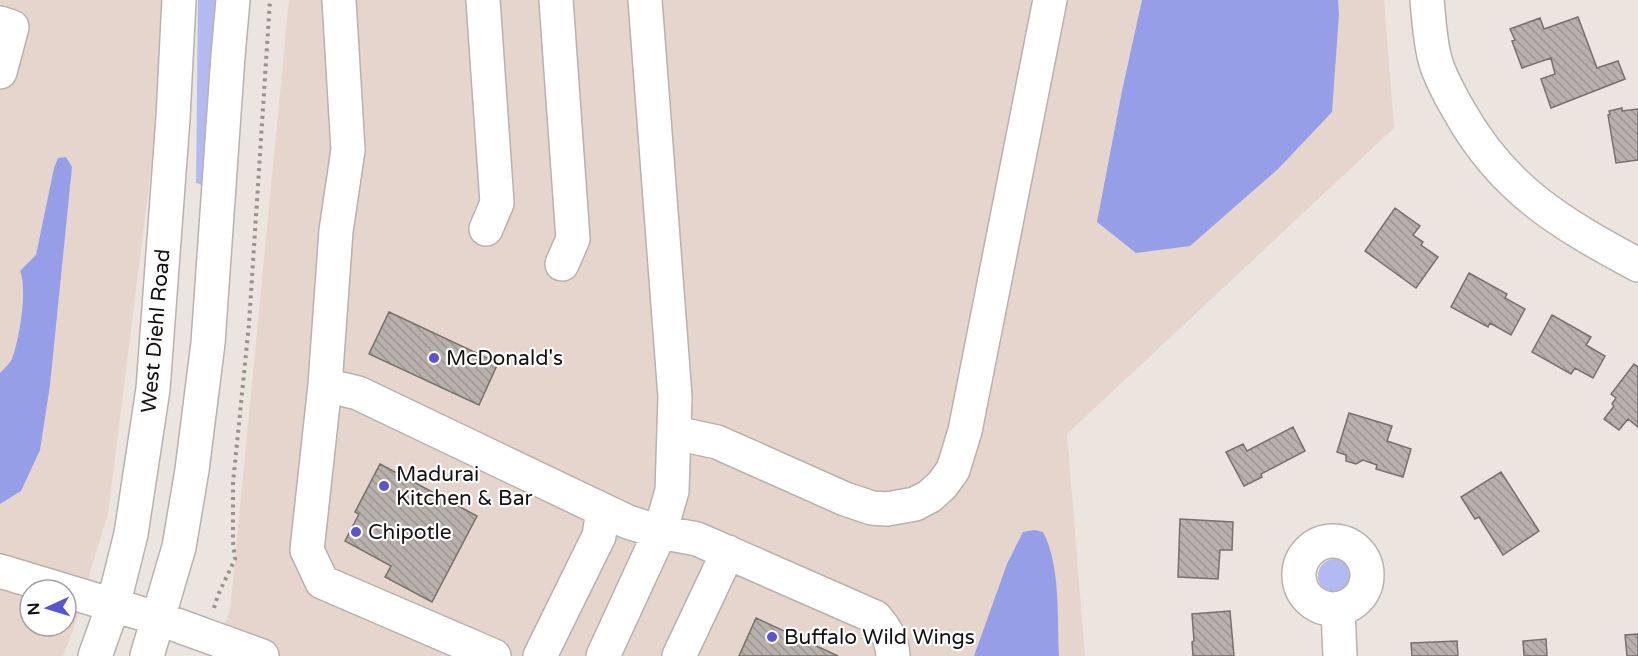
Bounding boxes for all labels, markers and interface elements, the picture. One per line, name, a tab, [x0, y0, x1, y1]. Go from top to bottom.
street label: West Diehl Road	[136, 248, 176, 414]
place label: McDonald's	[446, 346, 563, 371]
marker: McDonald's	[427, 351, 441, 365]
place label: Madurai Kitchen & Bar	[396, 462, 533, 511]
marker: Madurai Kitchen & Bar	[377, 479, 391, 493]
place label: Chipotle	[368, 520, 452, 545]
marker: Chipotle	[349, 525, 363, 539]
north arrow	[18, 578, 78, 638]
text: N	[24, 602, 44, 616]
place label: Buffalo Wild Wings	[784, 625, 975, 650]
marker: Buffalo Wild Wings	[765, 630, 779, 644]

